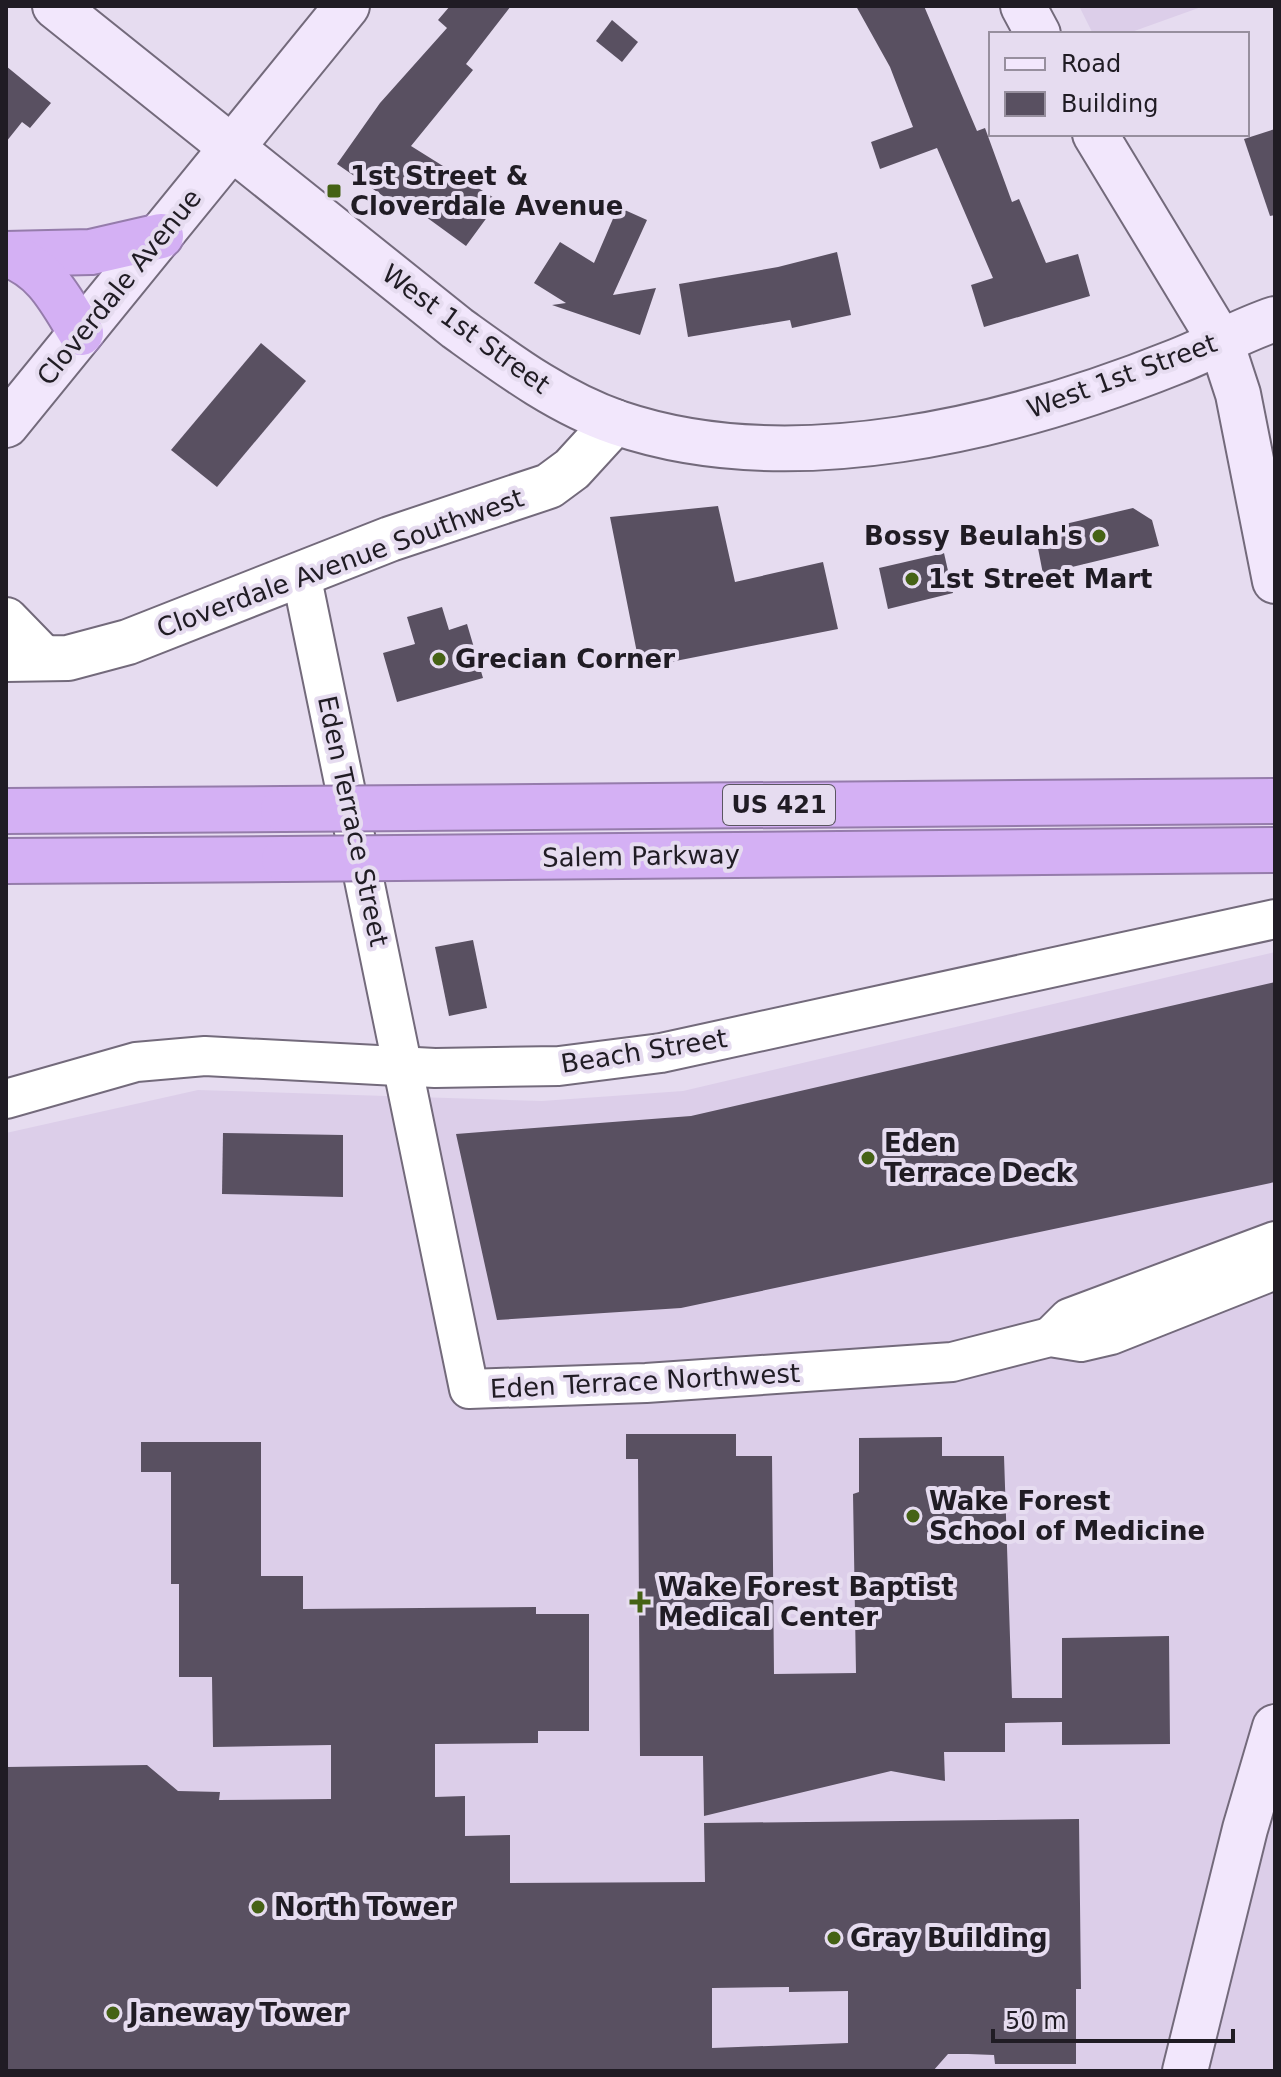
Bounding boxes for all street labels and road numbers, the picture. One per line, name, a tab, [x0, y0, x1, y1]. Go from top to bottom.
street label: Cloverdale Avenue	[31, 183, 207, 391]
street label: West 1st Street	[376, 258, 556, 400]
street label: West 1st Street	[1023, 328, 1221, 424]
street label: Cloverdale Avenue Southwest	[152, 483, 528, 643]
street label: Eden Terrace Street	[312, 693, 394, 949]
road number: US 421	[723, 785, 835, 825]
street label: Salem Parkway	[542, 839, 740, 873]
street label: Beach Street	[559, 1023, 729, 1079]
street label: Eden Terrace Northwest	[489, 1358, 801, 1404]

